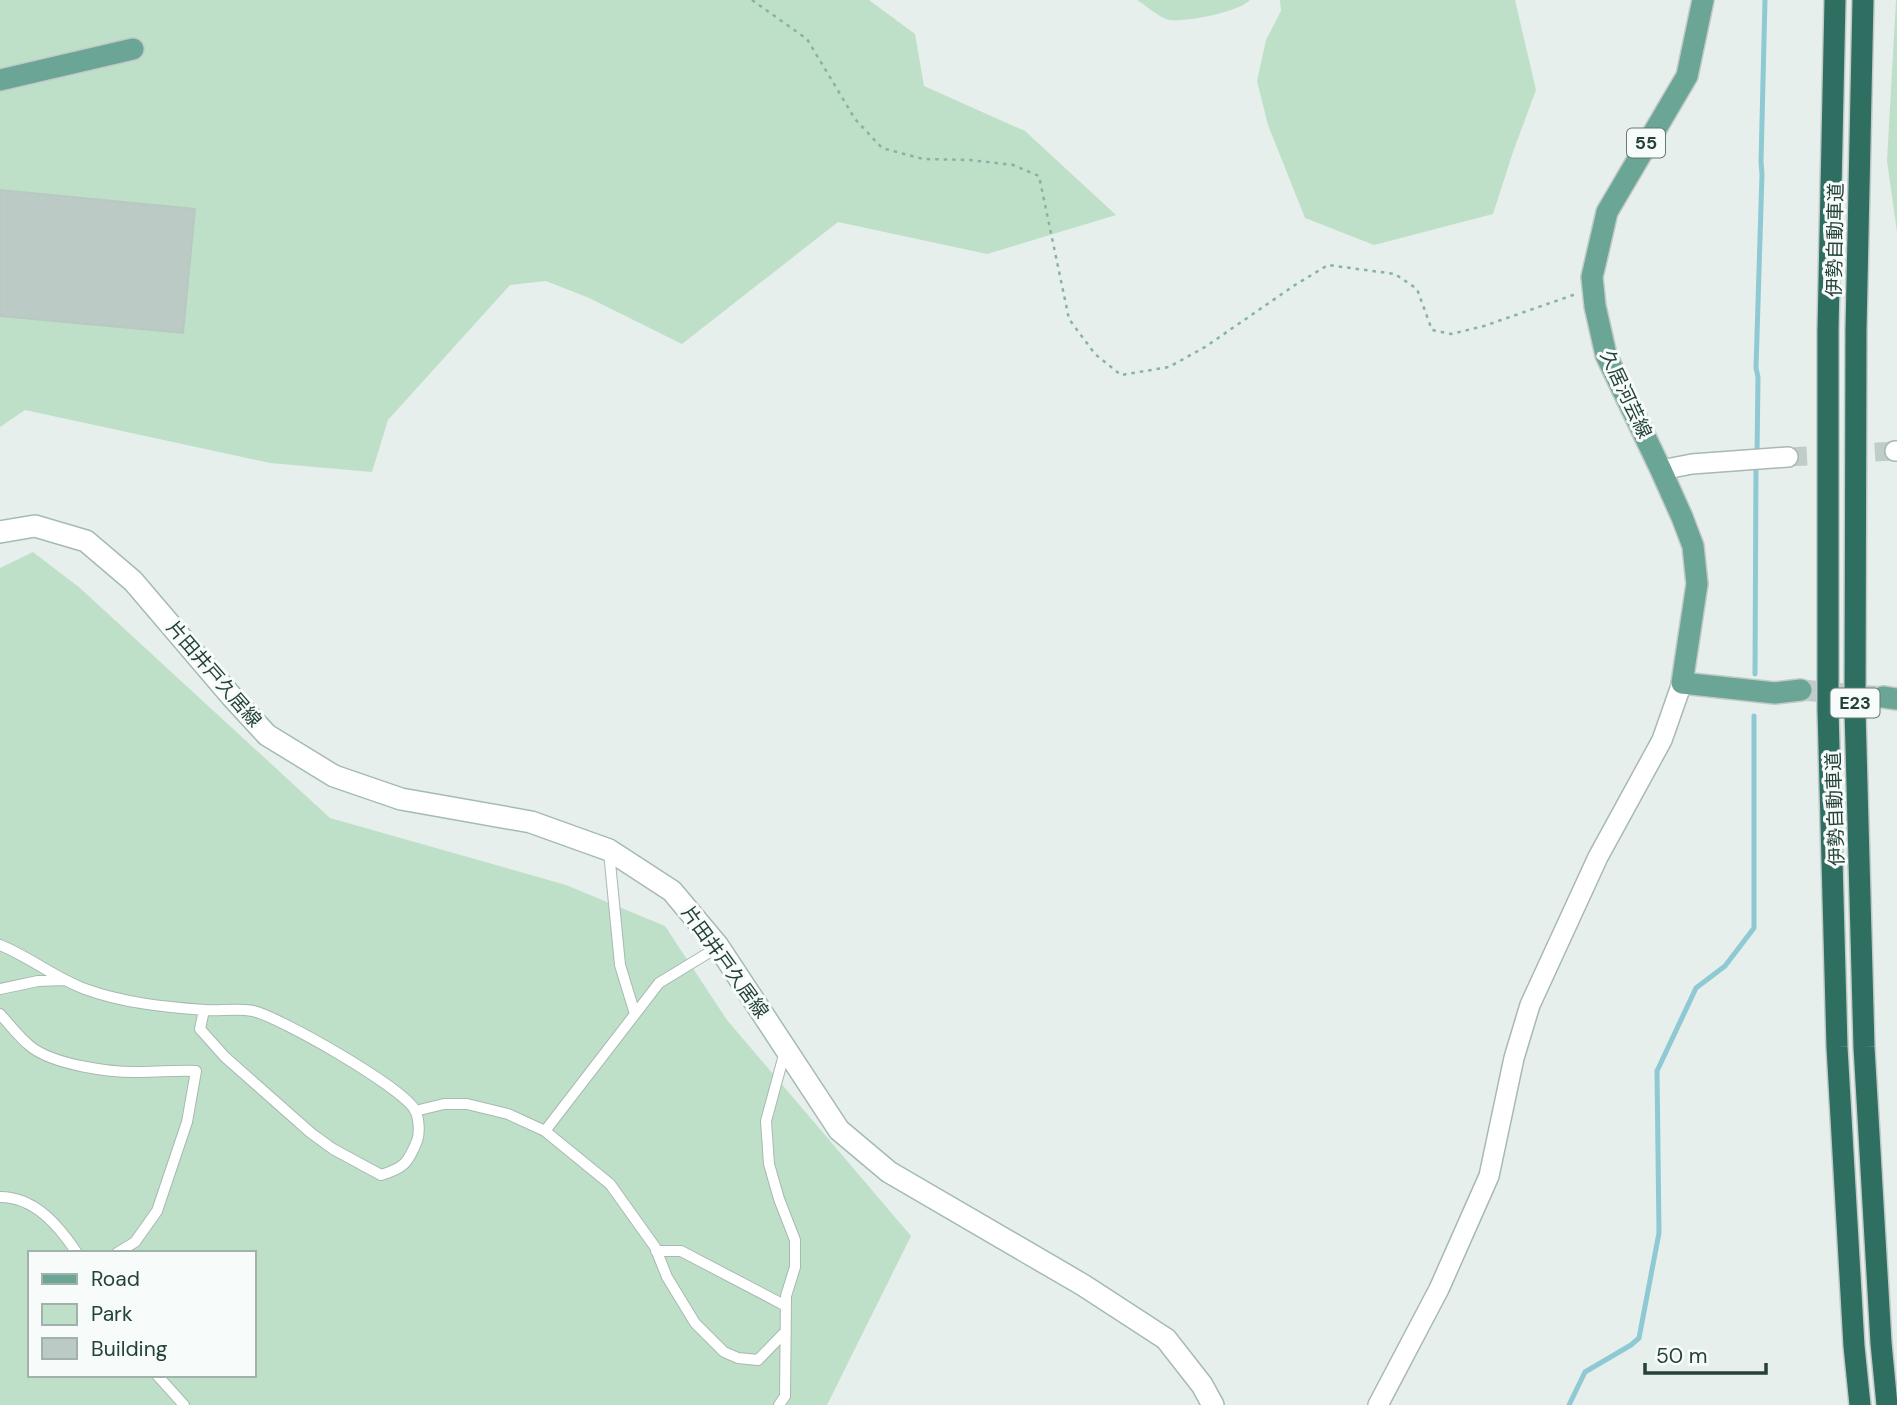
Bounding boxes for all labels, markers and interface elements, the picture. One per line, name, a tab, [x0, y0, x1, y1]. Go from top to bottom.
road number: 55	[1627, 128, 1665, 158]
street label: 伊勢自動車道	[1822, 183, 1848, 297]
street label: 久居河芸線	[1595, 346, 1657, 442]
street label: 片田井戸久居線	[161, 616, 267, 732]
road number: E23	[1830, 688, 1880, 718]
street label: 伊勢自動車道	[1821, 752, 1849, 866]
street label: 片田井戸久居線	[676, 901, 774, 1023]
legend	[28, 1251, 256, 1377]
text: Road	[91, 1265, 140, 1293]
text: Park	[91, 1300, 133, 1328]
scale bar	[1645, 1332, 1766, 1376]
text: Building	[91, 1335, 168, 1363]
text: 50 m	[1656, 1342, 1707, 1370]

